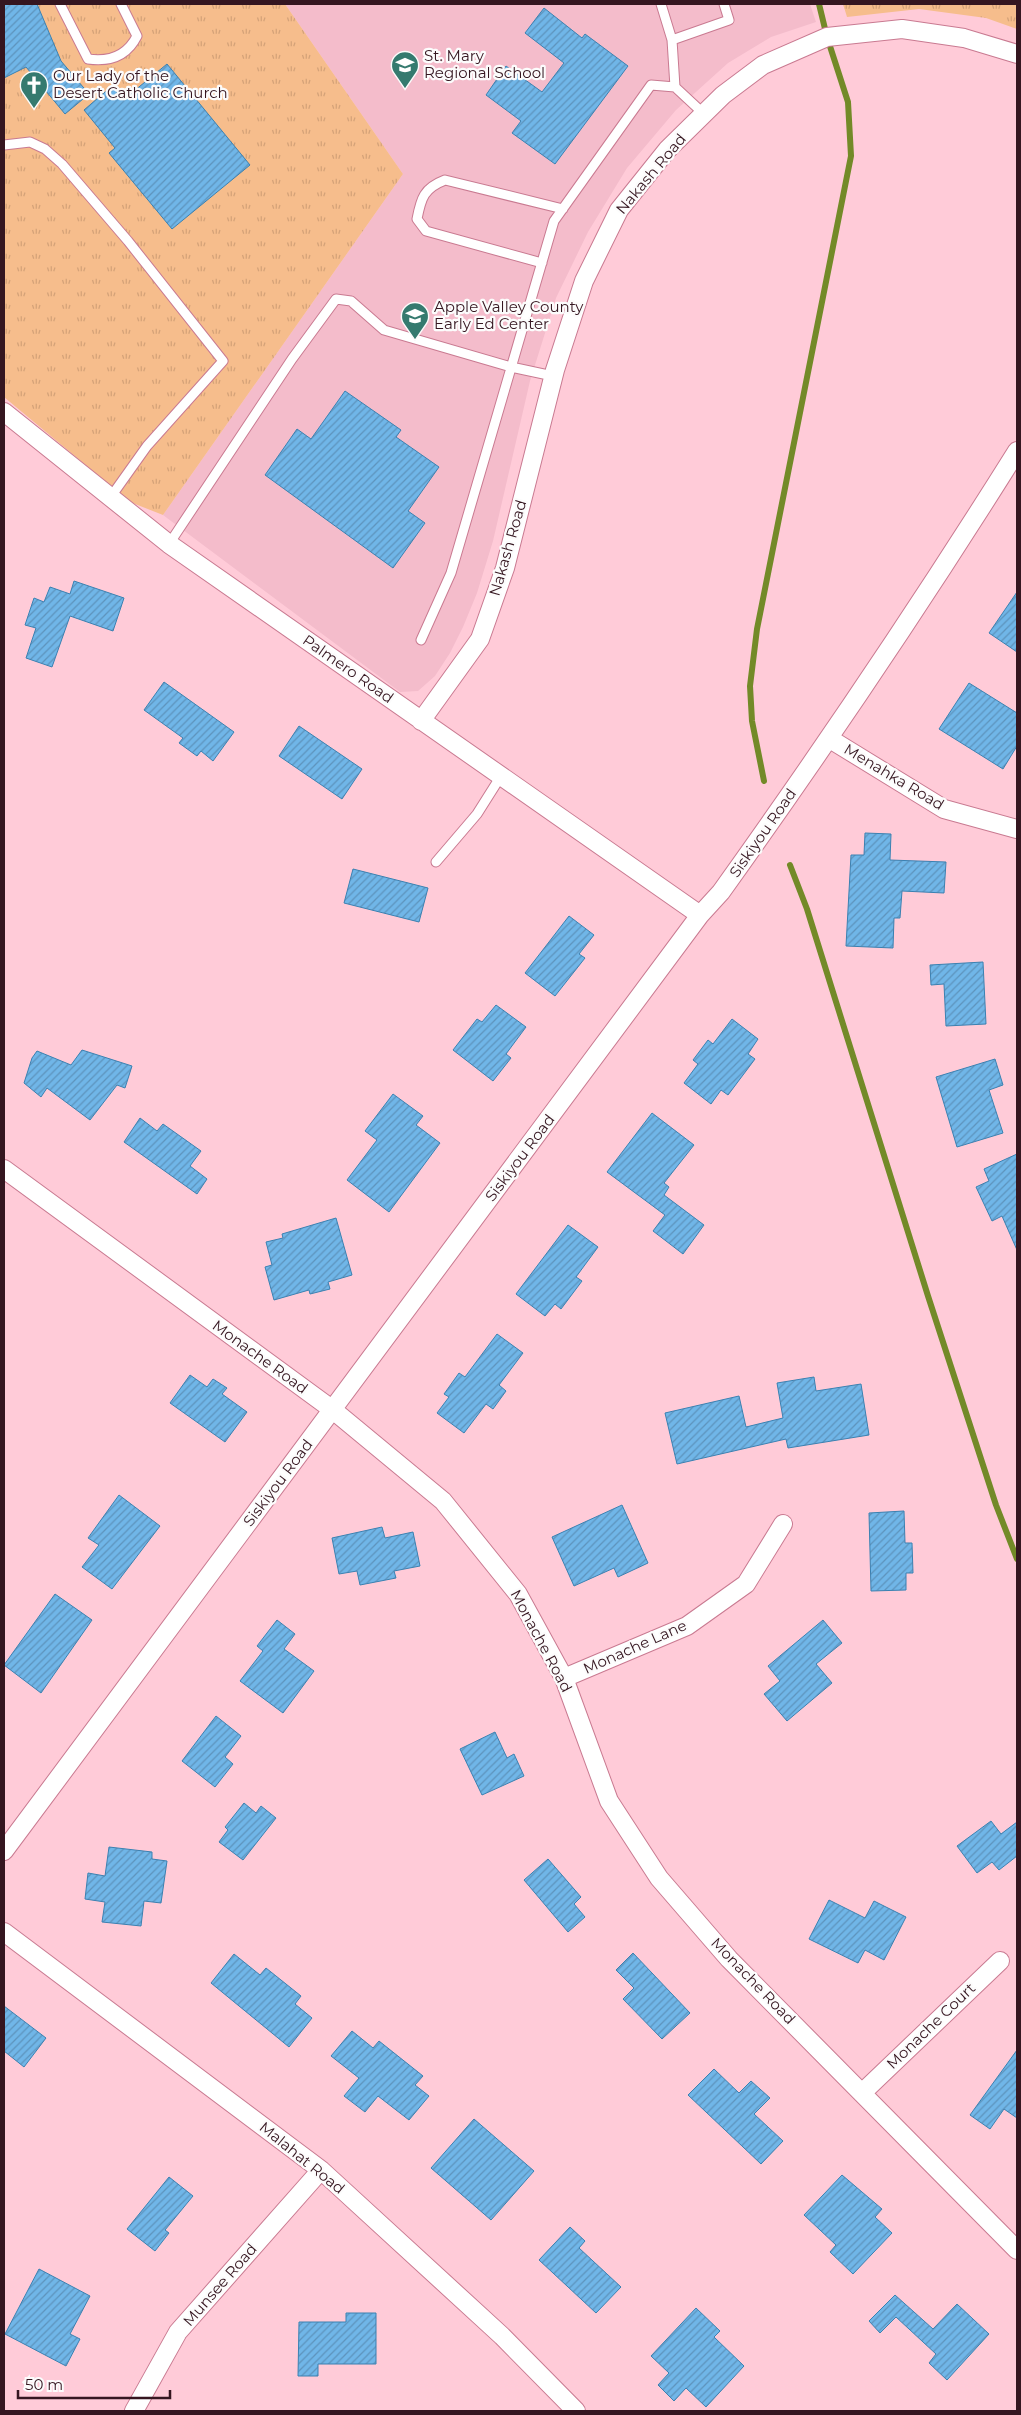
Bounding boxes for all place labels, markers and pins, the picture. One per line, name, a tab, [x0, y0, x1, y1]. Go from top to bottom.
place label: St. Mary Regional School	[424, 46, 545, 82]
school or university icon: St. Mary Regional School	[390, 50, 420, 89]
place label: Our Lady of the Desert Catholic Church	[53, 66, 228, 102]
church icon: Our Lady of the Desert Catholic Church	[19, 70, 49, 109]
place label: Apple Valley County Early Ed Center	[434, 297, 584, 333]
school or university icon: Apple Valley County Early Ed Center	[400, 301, 430, 340]

